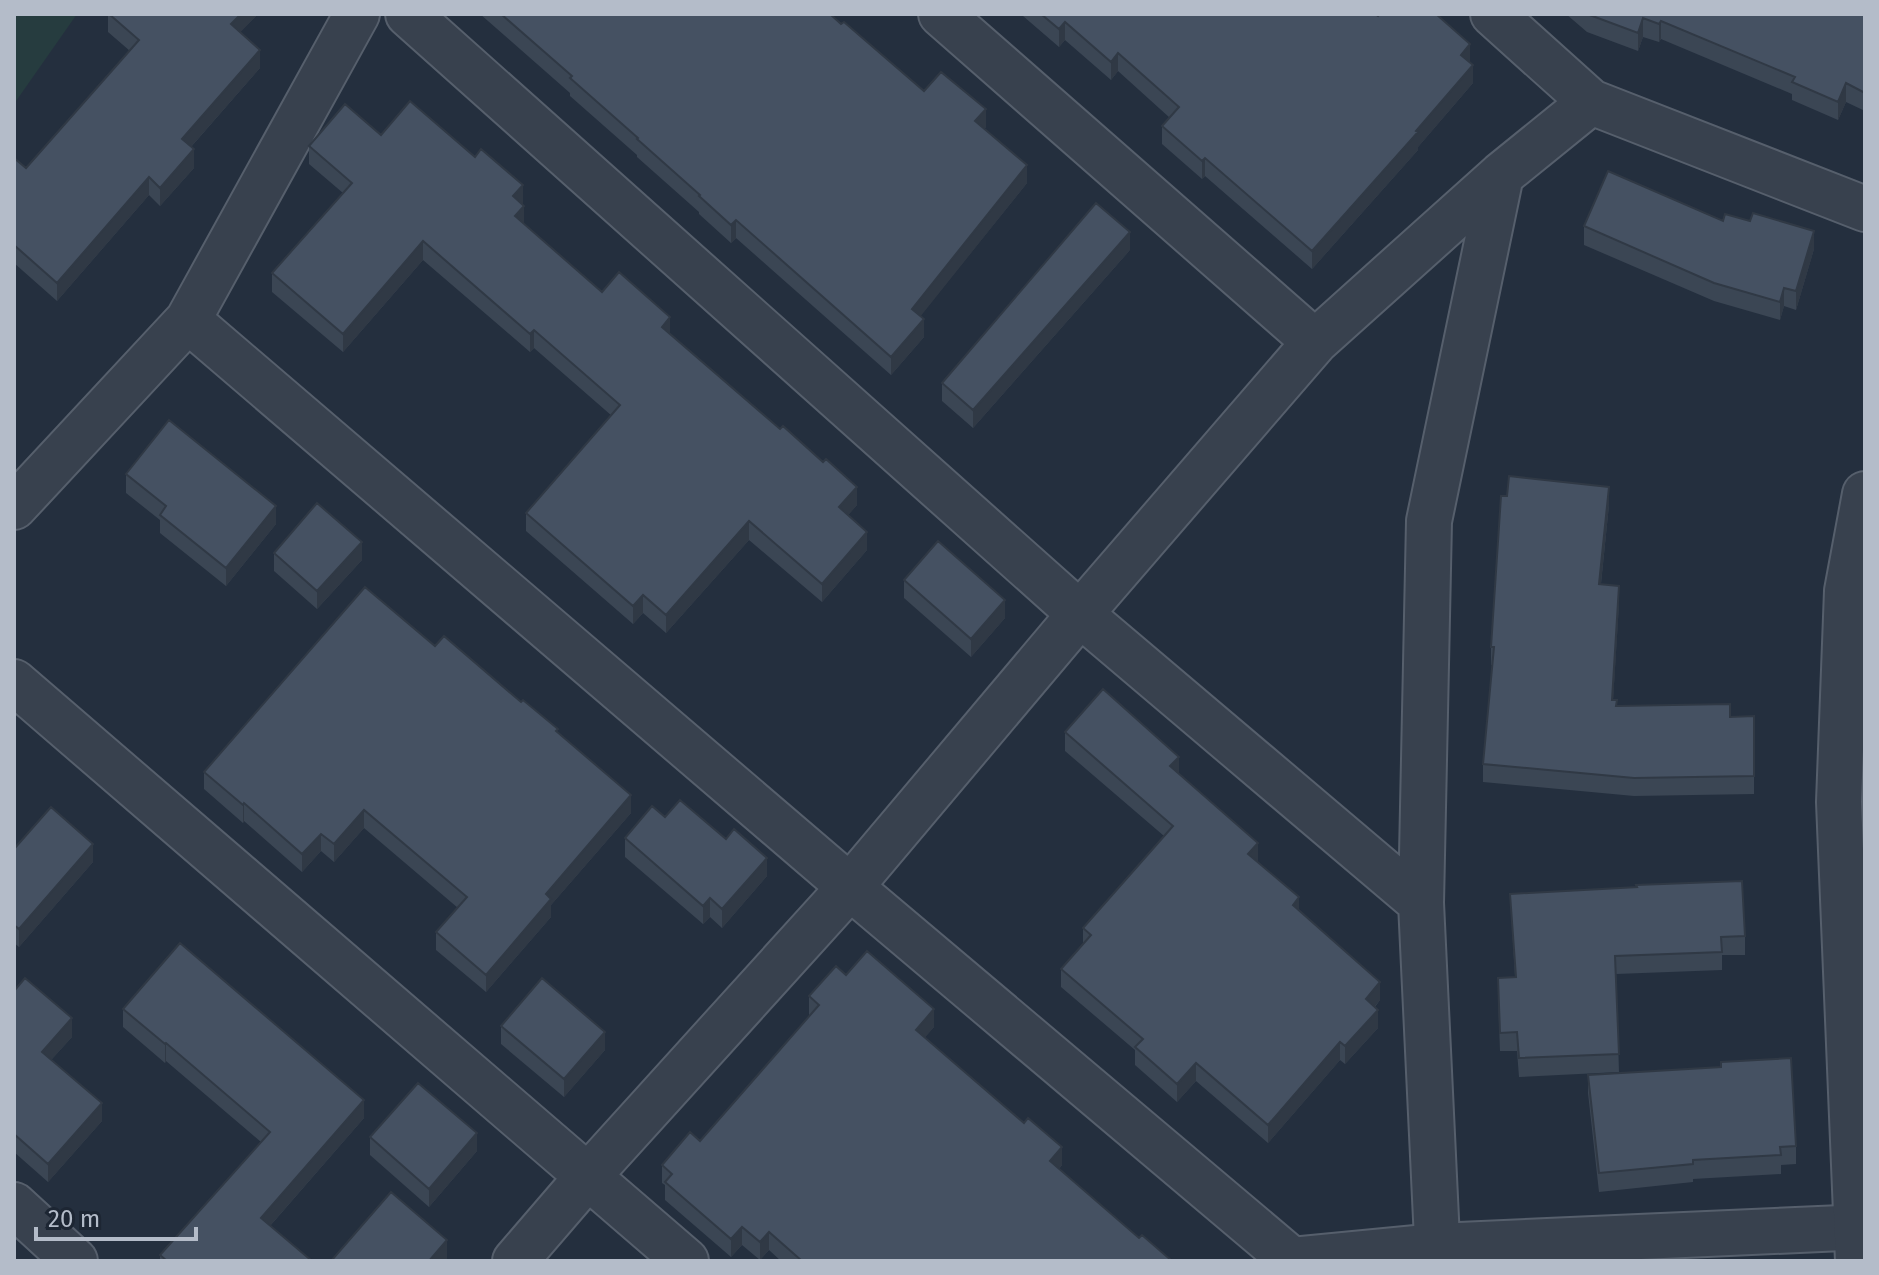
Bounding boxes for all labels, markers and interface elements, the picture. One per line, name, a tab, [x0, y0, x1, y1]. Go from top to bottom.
scale bar	[36, 1191, 196, 1241]
text: 20 m	[48, 1205, 100, 1233]

